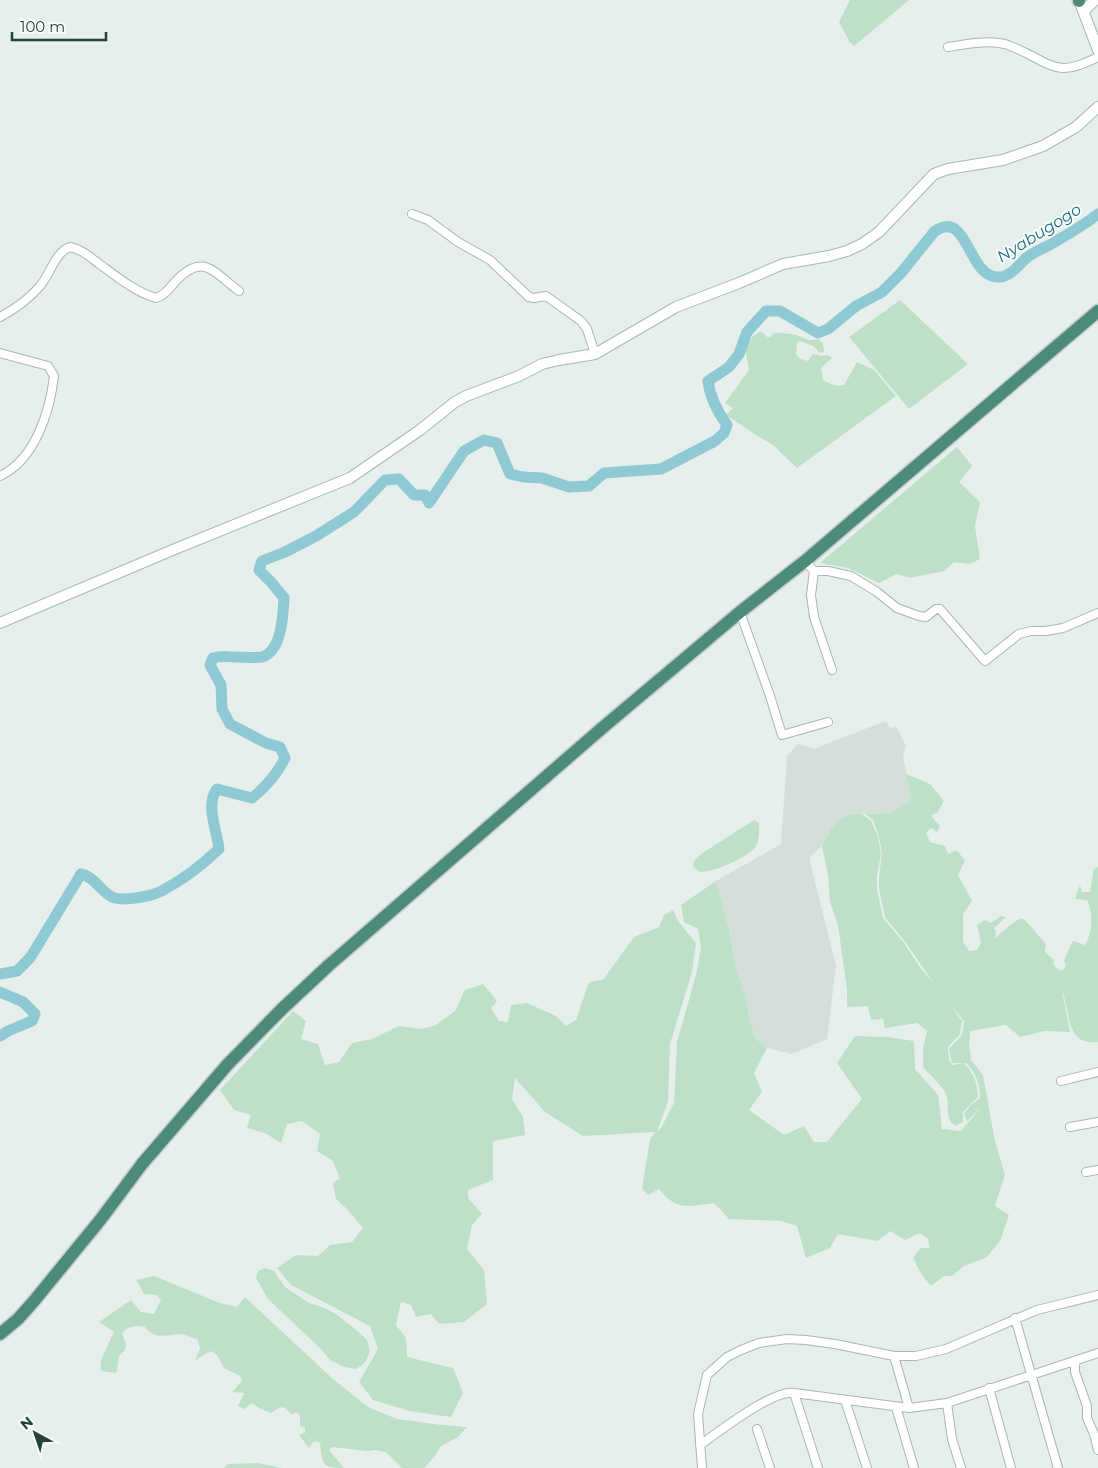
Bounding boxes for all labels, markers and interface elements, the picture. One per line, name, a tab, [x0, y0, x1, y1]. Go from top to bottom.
scale bar	[12, 10, 106, 42]
text: 100 m	[20, 17, 65, 36]
water label: Nyabugogo	[993, 200, 1085, 266]
north arrow	[10, 1408, 60, 1458]
text: N	[17, 1413, 37, 1434]

